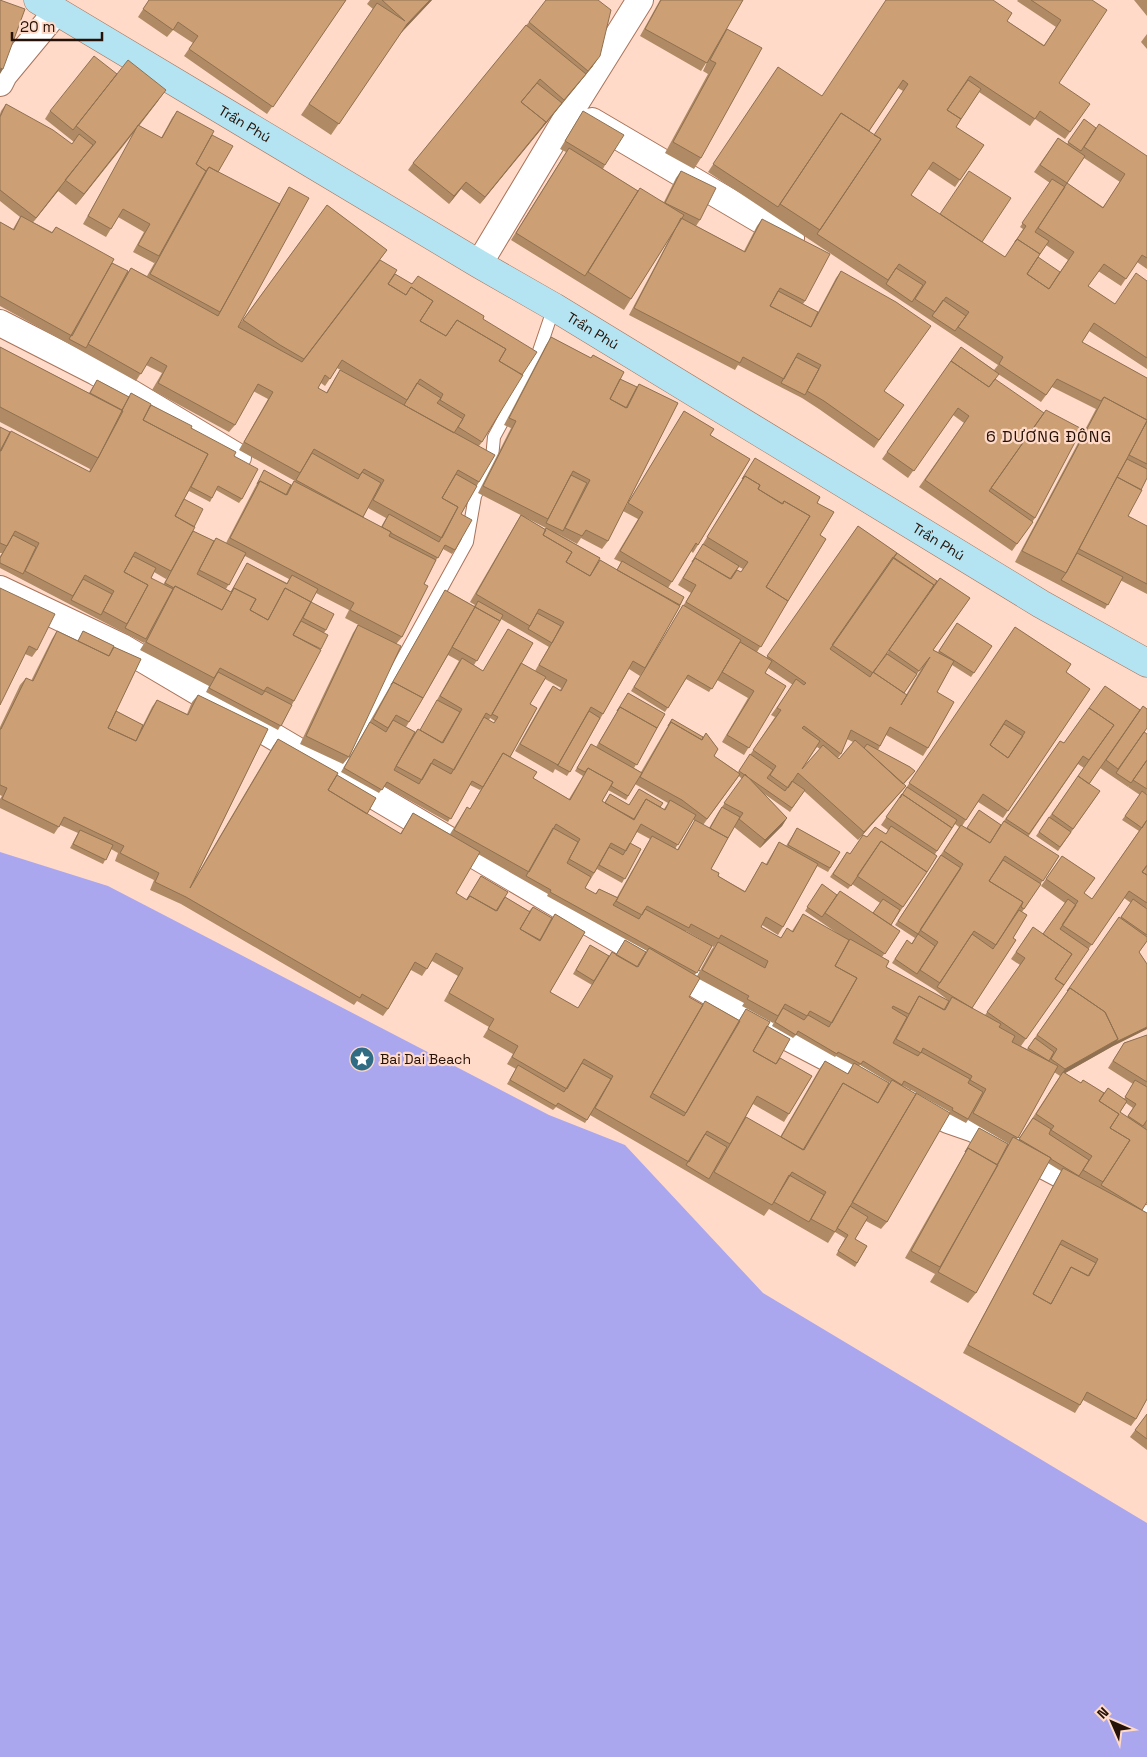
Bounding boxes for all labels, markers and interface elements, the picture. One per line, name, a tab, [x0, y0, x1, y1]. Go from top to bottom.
scale bar	[12, 10, 102, 42]
text: 20 m	[20, 17, 55, 36]
street label: Trần Phú	[215, 101, 274, 146]
street label: Trần Phú	[563, 308, 622, 354]
district label: 6 DƯƠNG ĐÔNG	[986, 426, 1112, 447]
street label: Trần Phú	[909, 519, 968, 564]
place icon: Bai Dai Beach	[349, 1046, 375, 1072]
place label: Bai Dai Beach	[380, 1050, 471, 1068]
north arrow	[1087, 1697, 1137, 1747]
text: N	[1093, 1703, 1112, 1722]

